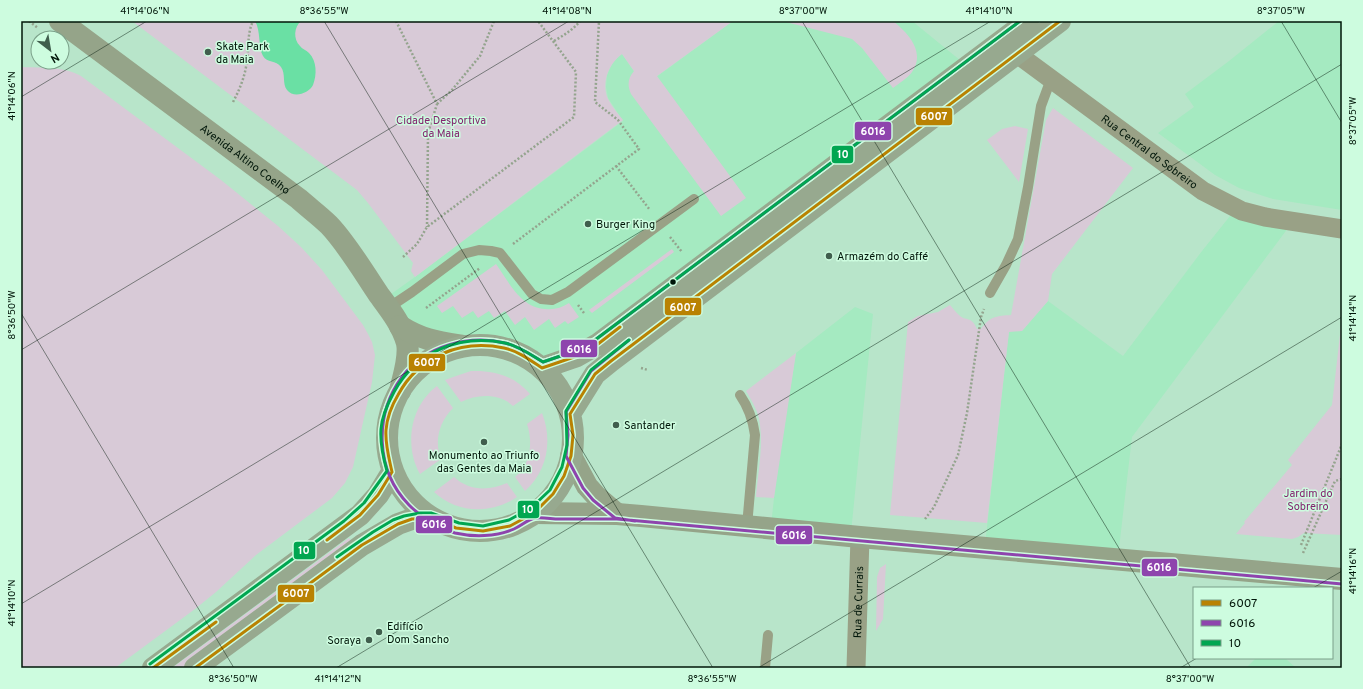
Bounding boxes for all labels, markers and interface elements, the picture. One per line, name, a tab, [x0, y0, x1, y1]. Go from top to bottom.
text: 41°14'06"N	[120, 5, 170, 18]
text: 8°36'55"W	[299, 5, 349, 18]
text: 41°14'08"N	[542, 5, 592, 18]
text: 8°37'00"W	[779, 5, 827, 18]
text: 41°14'10"N	[965, 5, 1013, 18]
text: 8°37'05"W	[1257, 5, 1305, 18]
north arrow	[30, 30, 70, 70]
place label: Skate Park da Maia	[216, 40, 269, 67]
marker: Skate Park da Maia	[203, 47, 213, 57]
text: N	[48, 50, 62, 66]
text: 41°14'06"N	[6, 71, 19, 121]
text: 8°37'05"W	[1347, 97, 1360, 145]
line badge: 6007	[915, 107, 953, 126]
text: 6007	[921, 110, 948, 124]
street label: Rua Central do Sobreiro	[1098, 112, 1200, 193]
park label: Cidade Desportiva da Maia	[396, 114, 486, 141]
line badge: 6016	[854, 121, 892, 141]
street label: Avenida Altino Coelho	[197, 122, 292, 198]
text: 6016	[860, 125, 886, 139]
line badge: 10	[831, 145, 854, 164]
text: 10	[837, 148, 849, 162]
place label: Burger King	[596, 218, 655, 232]
marker: Burger King	[583, 219, 593, 229]
place label: Armazém do Caffé	[837, 250, 928, 264]
marker: Armazém do Caffé	[824, 251, 834, 261]
unlabelled marker	[668, 277, 678, 287]
text: 8°36'50"W	[6, 290, 19, 340]
text: 41°14'14"N	[1347, 295, 1360, 341]
line badge: 6007	[664, 297, 702, 316]
text: 6007	[670, 301, 697, 315]
line badge: 6016	[560, 339, 598, 358]
text: 6016	[566, 343, 592, 357]
line badge: 6007	[408, 353, 446, 372]
text: 6007	[414, 356, 441, 370]
place label: Santander	[624, 419, 676, 433]
marker: Santander	[611, 420, 621, 430]
marker: Monumento ao Triunfo das Gentes da Maia	[479, 437, 489, 447]
place label: Monumento ao Triunfo das Gentes da Maia	[429, 449, 539, 476]
park label: Jardim do Sobreiro	[1283, 487, 1333, 514]
line badge: 10	[517, 500, 540, 519]
text: 10	[522, 503, 534, 517]
line badge: 6016	[415, 515, 453, 534]
text: 6016	[421, 518, 447, 532]
line badge: 6016	[775, 525, 813, 545]
text: 6016	[781, 529, 807, 543]
line badge: 10	[293, 541, 316, 560]
text: 10	[298, 544, 310, 558]
text: 41°14'16"N	[1347, 548, 1360, 594]
line badge: 6016	[1141, 558, 1178, 577]
text: 6016	[1146, 561, 1172, 575]
street label: Rua de Currais	[851, 566, 867, 638]
text: 41°14'10"N	[6, 579, 19, 627]
line badge: 6007	[277, 584, 315, 603]
text: 6007	[283, 587, 310, 601]
legend	[1193, 587, 1333, 659]
text: 6007	[1229, 596, 1257, 612]
text: 6016	[1229, 616, 1256, 632]
place label: Edifício Dom Sancho	[387, 620, 449, 647]
marker: Edifício Dom Sancho	[374, 627, 384, 637]
place label: Soraya	[327, 634, 361, 648]
marker: Soraya	[364, 635, 374, 645]
text: 10	[1229, 636, 1241, 652]
text: 8°36'50"W	[208, 673, 258, 686]
text: 41°14'12"N	[315, 673, 361, 686]
text: 8°36'55"W	[687, 673, 737, 686]
text: 8°37'00"W	[1166, 673, 1214, 686]

